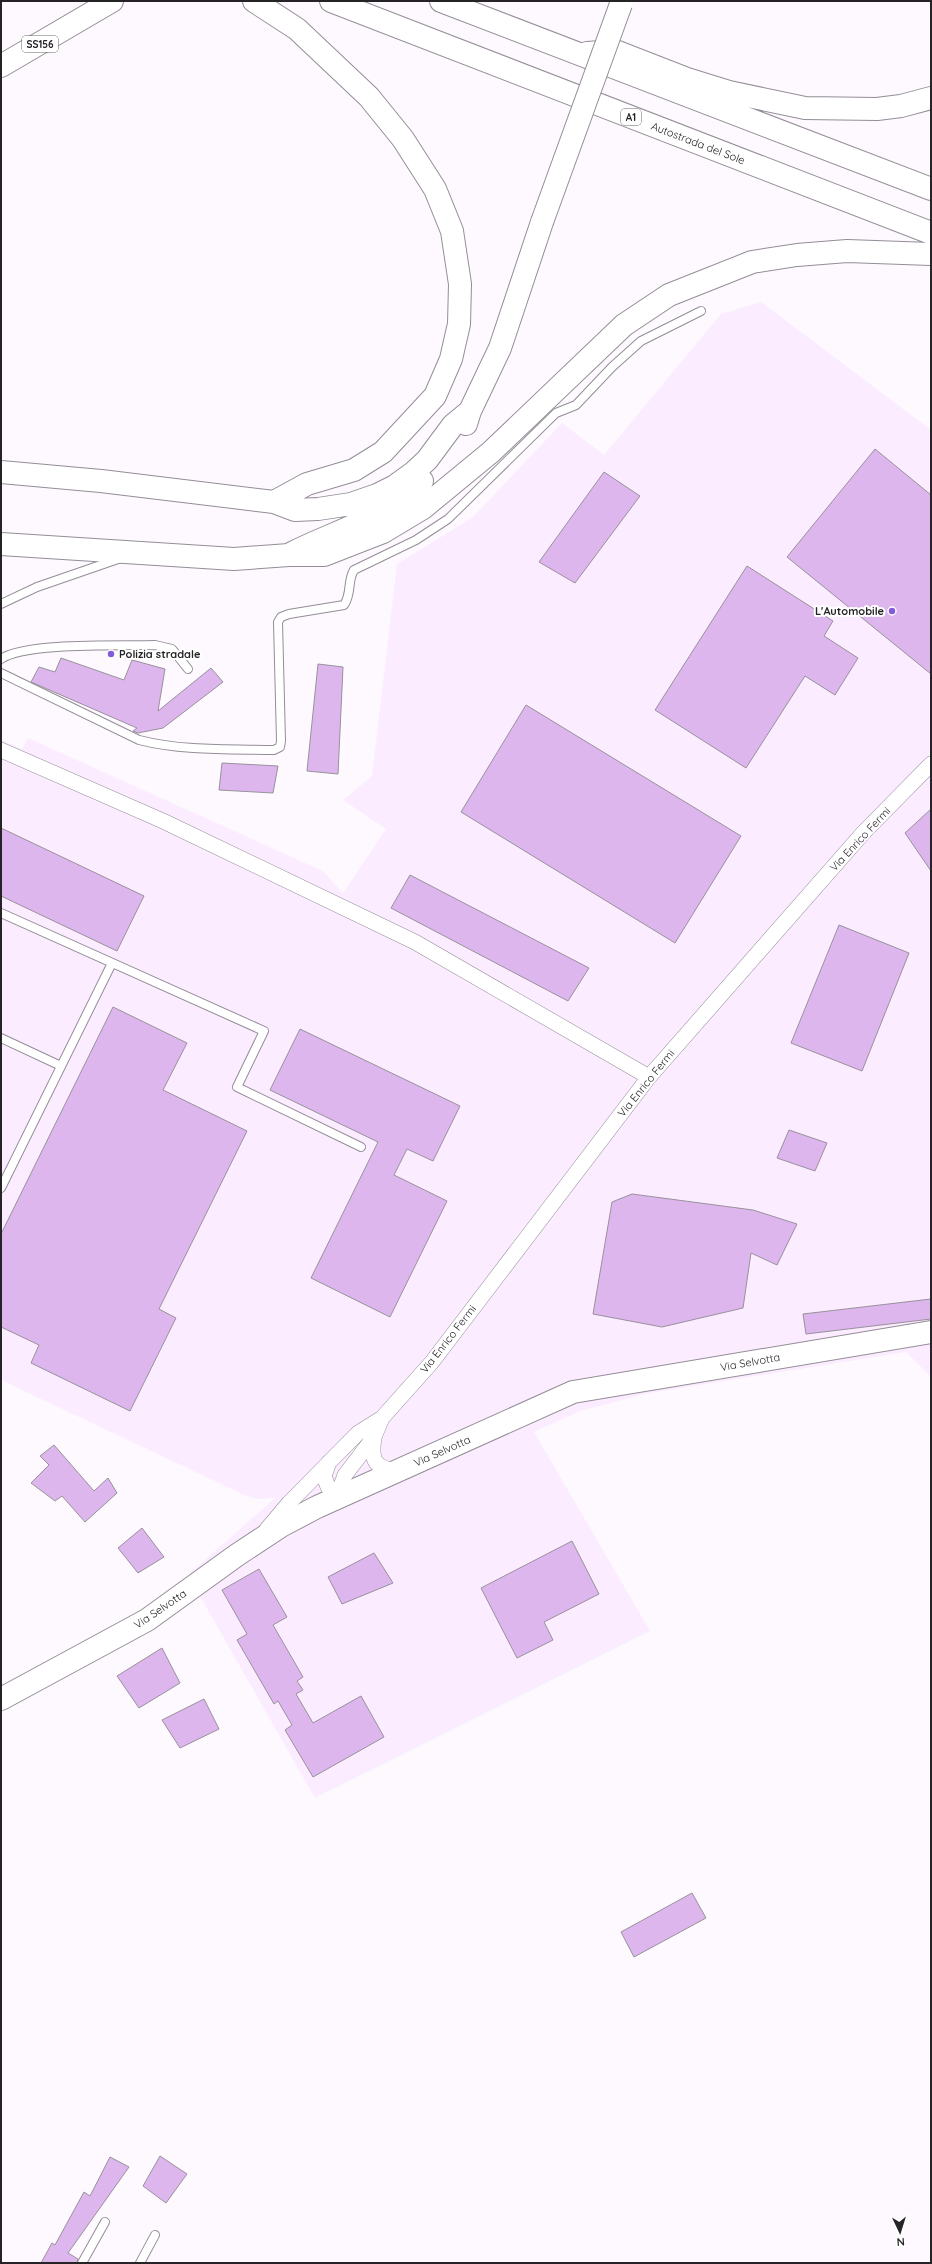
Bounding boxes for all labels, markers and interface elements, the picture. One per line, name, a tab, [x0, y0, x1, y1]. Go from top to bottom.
road number: SS156	[22, 36, 58, 52]
road number: A1	[621, 109, 641, 125]
street label: Autostrada del Sole	[649, 119, 747, 167]
place label: L'Automobile	[815, 604, 885, 618]
marker: L'Automobile	[887, 606, 897, 616]
place label: Polizia stradale	[119, 647, 201, 661]
marker: Polizia stradale	[106, 649, 116, 659]
street label: Via Enrico Fermi	[827, 804, 893, 874]
street label: Via Enrico Fermi	[615, 1046, 677, 1120]
street label: Via Enrico Fermi	[417, 1302, 479, 1376]
street label: Via Selvotta	[719, 1350, 781, 1374]
street label: Via Selvotta	[412, 1432, 472, 1470]
street label: Via Selvotta	[131, 1586, 189, 1632]
north arrow	[880, 2212, 920, 2252]
text: N	[896, 2235, 905, 2249]

